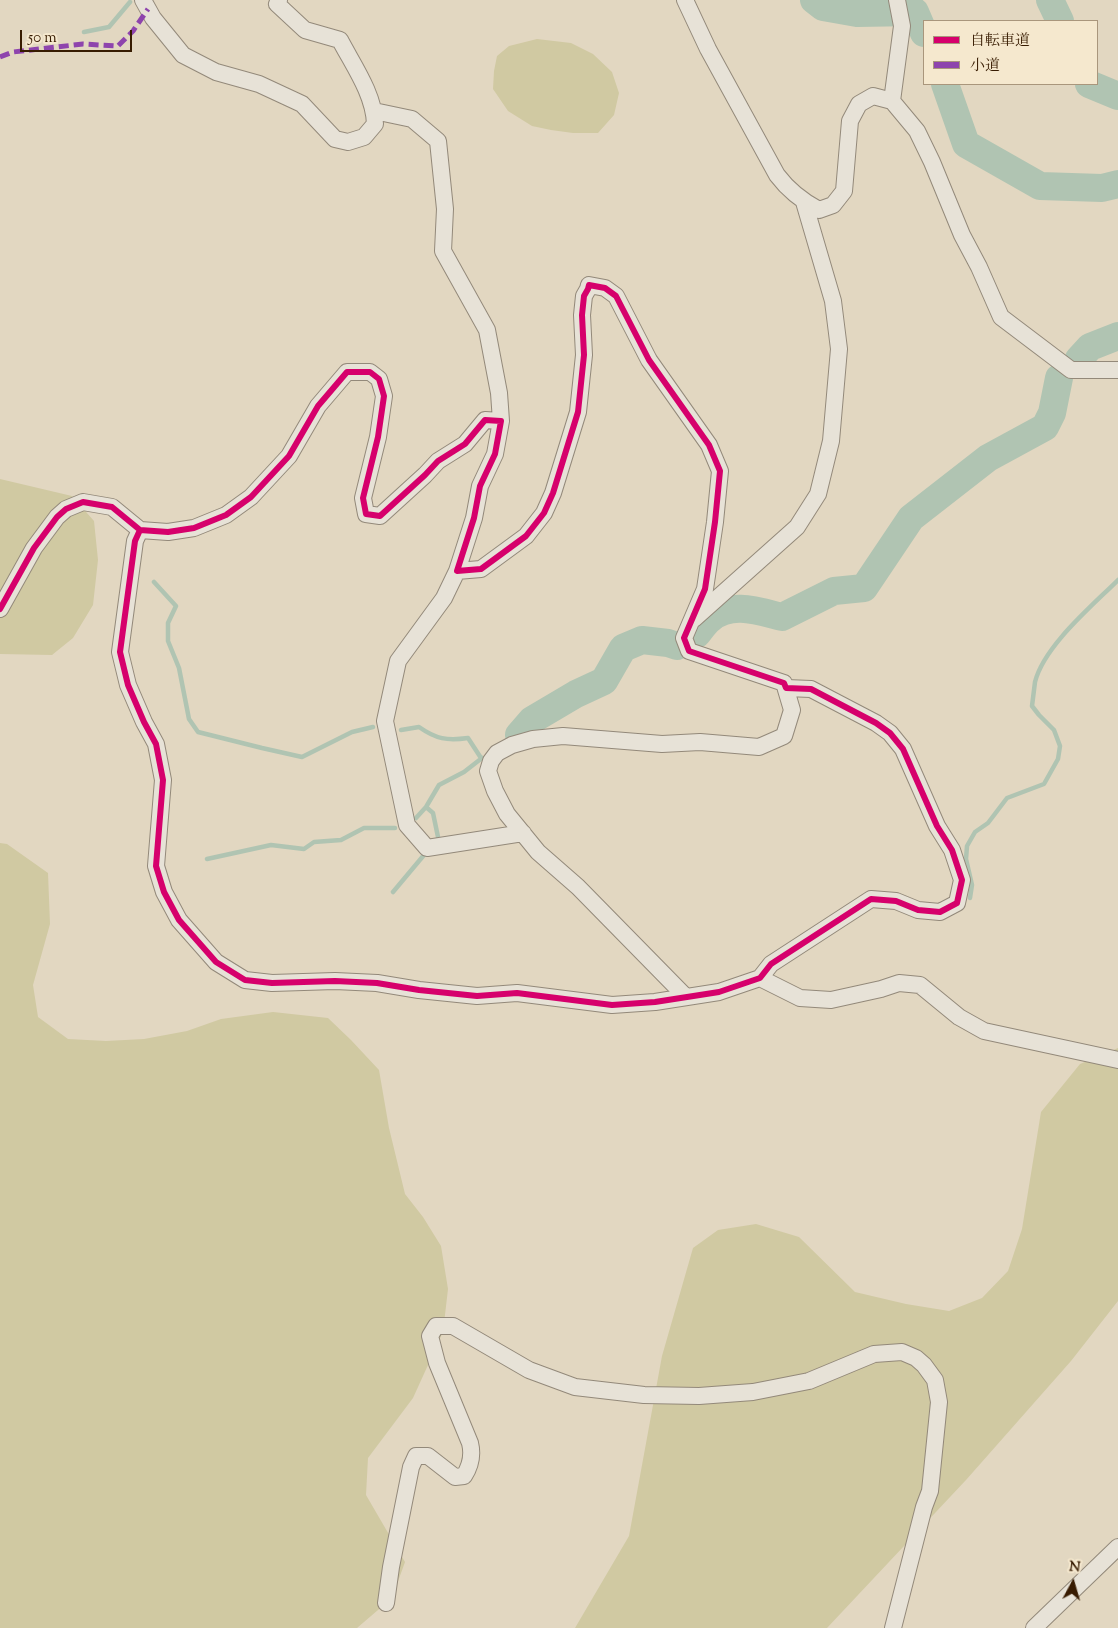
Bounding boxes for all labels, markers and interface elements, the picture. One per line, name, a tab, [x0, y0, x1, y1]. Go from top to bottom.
scale bar	[22, 20, 135, 52]
legend	[923, 20, 1098, 85]
text: 50 m	[28, 28, 57, 49]
text: 自転車道	[970, 31, 1030, 52]
text: 小道	[970, 56, 1000, 77]
north arrow	[1048, 1558, 1098, 1608]
text: N	[1068, 1558, 1081, 1579]

